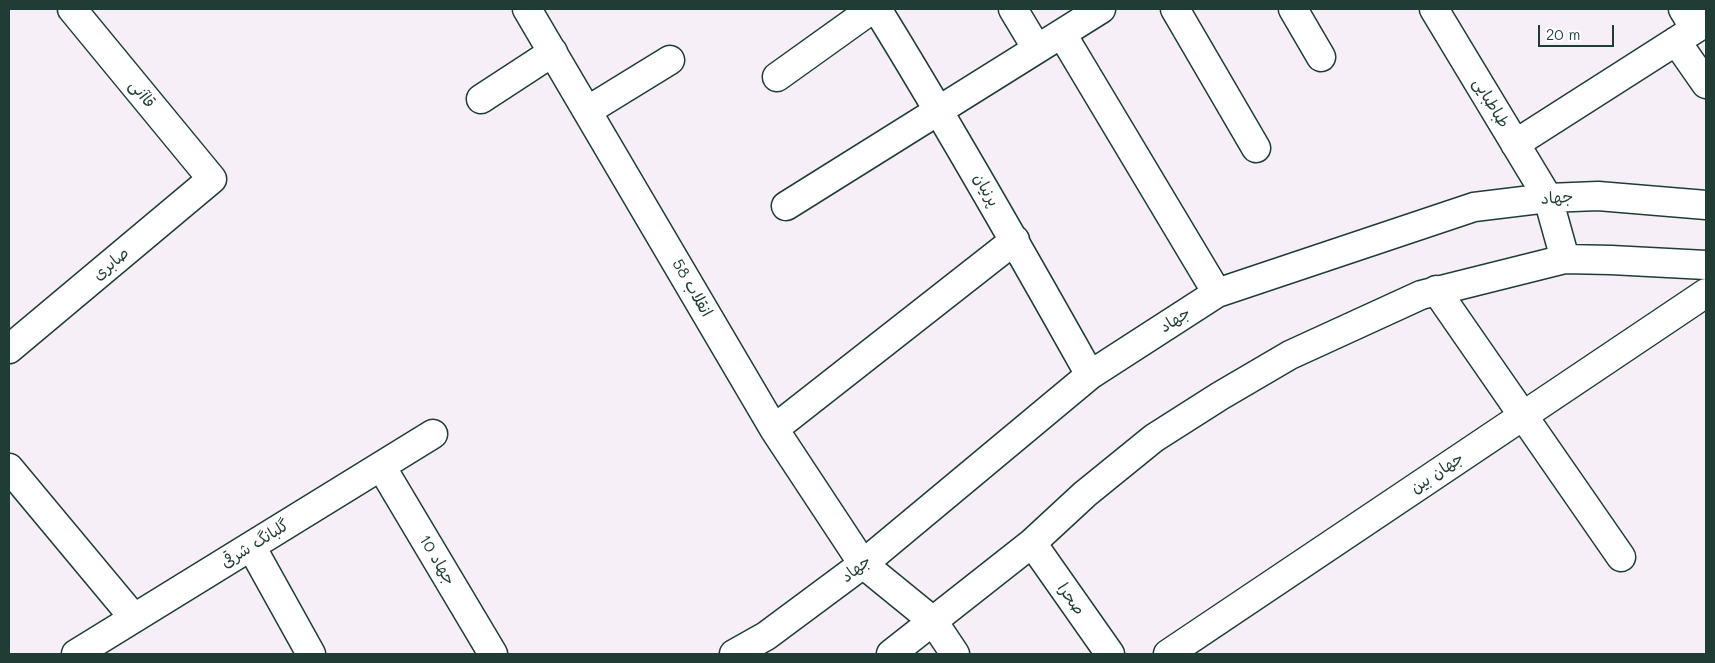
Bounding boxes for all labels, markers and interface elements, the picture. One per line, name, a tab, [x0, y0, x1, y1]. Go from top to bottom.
scale bar	[1540, 15, 1616, 47]
text: 20 m	[1546, 24, 1580, 44]
street label: طباطبایی	[1469, 75, 1513, 131]
street label: قاآنی	[125, 76, 159, 112]
street label: پرنیان	[969, 170, 1003, 210]
street label: جهاد	[1540, 187, 1574, 209]
street label: صابری	[89, 243, 133, 285]
street label: انقلاب 58	[668, 256, 716, 320]
street label: جهاد	[1156, 303, 1194, 337]
street label: جهان بین	[1407, 448, 1467, 498]
street label: گلبانگ شرقی	[218, 516, 292, 572]
street label: جهاد 10	[415, 532, 459, 588]
street label: جهاد	[837, 551, 875, 587]
street label: صحرا	[1053, 579, 1089, 619]

